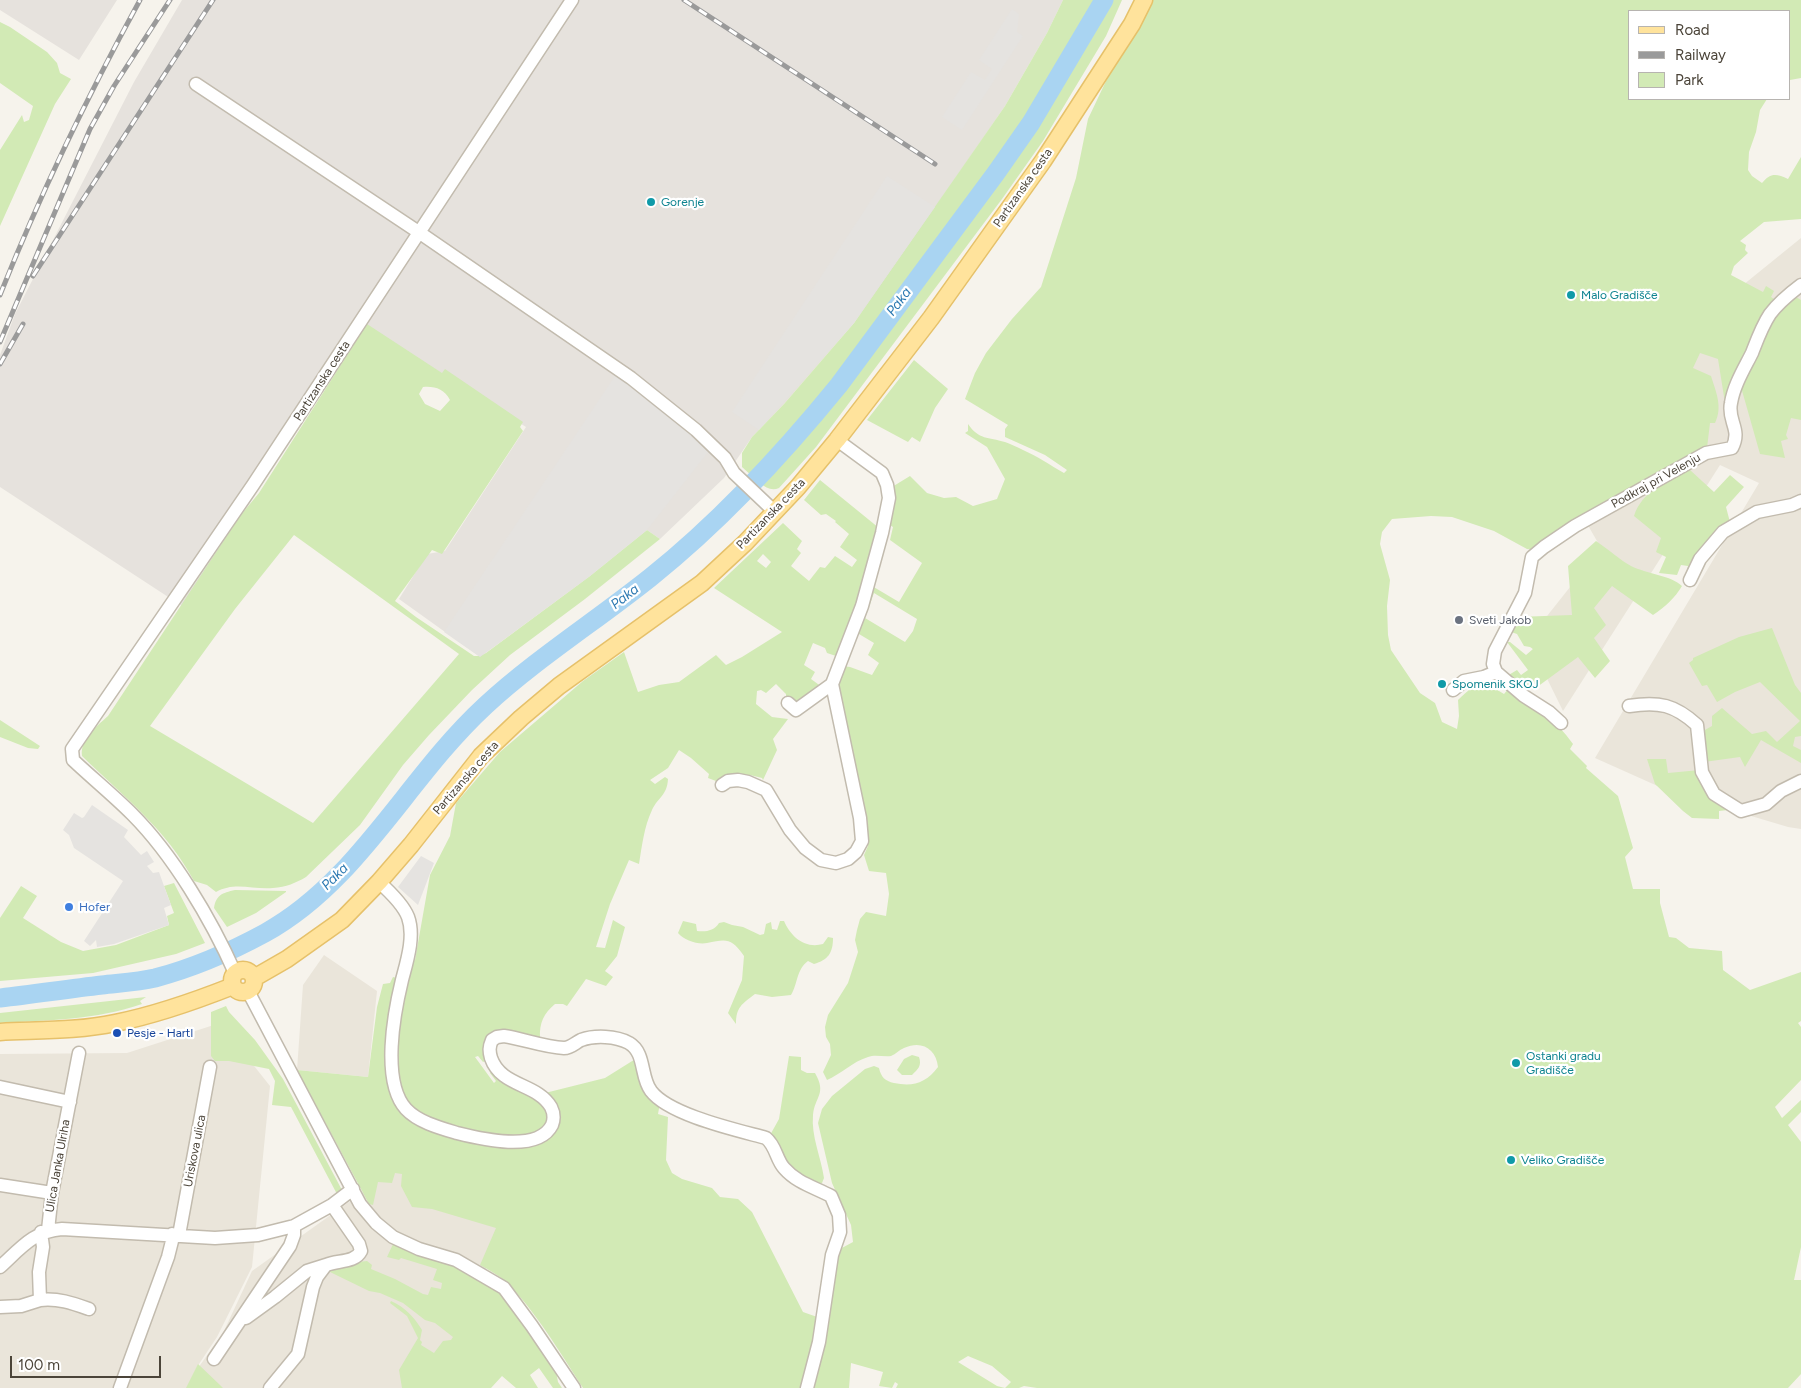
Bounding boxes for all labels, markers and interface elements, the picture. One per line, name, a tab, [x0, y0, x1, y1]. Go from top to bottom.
legend	[1628, 10, 1791, 100]
text: Road	[1675, 21, 1710, 39]
text: Railway	[1675, 46, 1726, 64]
text: Park	[1675, 71, 1704, 89]
street label: Partizanska cesta	[991, 146, 1055, 230]
place label: Gorenje	[661, 195, 704, 209]
marker: Gorenje	[645, 196, 657, 208]
water label: Paka	[883, 285, 915, 319]
place label: Malo Gradišče	[1581, 288, 1658, 302]
marker: Malo Gradišče	[1565, 289, 1577, 301]
street label: Partizanska cesta	[291, 338, 353, 424]
street label: Podkraj pri Velenju	[1609, 450, 1703, 512]
street label: Partizanska cesta	[734, 476, 808, 552]
water label: Paka	[608, 581, 642, 613]
place label: Sveti Jakob	[1469, 613, 1531, 627]
marker: Sveti Jakob	[1453, 614, 1465, 626]
place label: Spomenik SKOJ	[1452, 677, 1539, 691]
marker: Spomenik SKOJ	[1436, 678, 1448, 690]
street label: Partizanska cesta	[430, 738, 502, 818]
water label: Paka	[318, 860, 352, 894]
place label: Hofer	[79, 900, 110, 914]
marker: Hofer	[63, 901, 75, 913]
place label: Pesje - Hartl	[127, 1026, 193, 1040]
marker: Pesje - Hartl	[111, 1027, 123, 1039]
place label: Ostanki gradu Gradišče	[1526, 1049, 1601, 1077]
marker: Ostanki gradu Gradišče	[1510, 1057, 1522, 1069]
street label: Uriskova ulica	[181, 1114, 209, 1188]
street label: Ulica Janka Ulriha	[43, 1118, 73, 1214]
place label: Veliko Gradišče	[1521, 1153, 1604, 1167]
marker: Veliko Gradišče	[1505, 1154, 1517, 1166]
scale bar	[12, 1346, 164, 1378]
text: 100 m	[18, 1356, 60, 1374]

